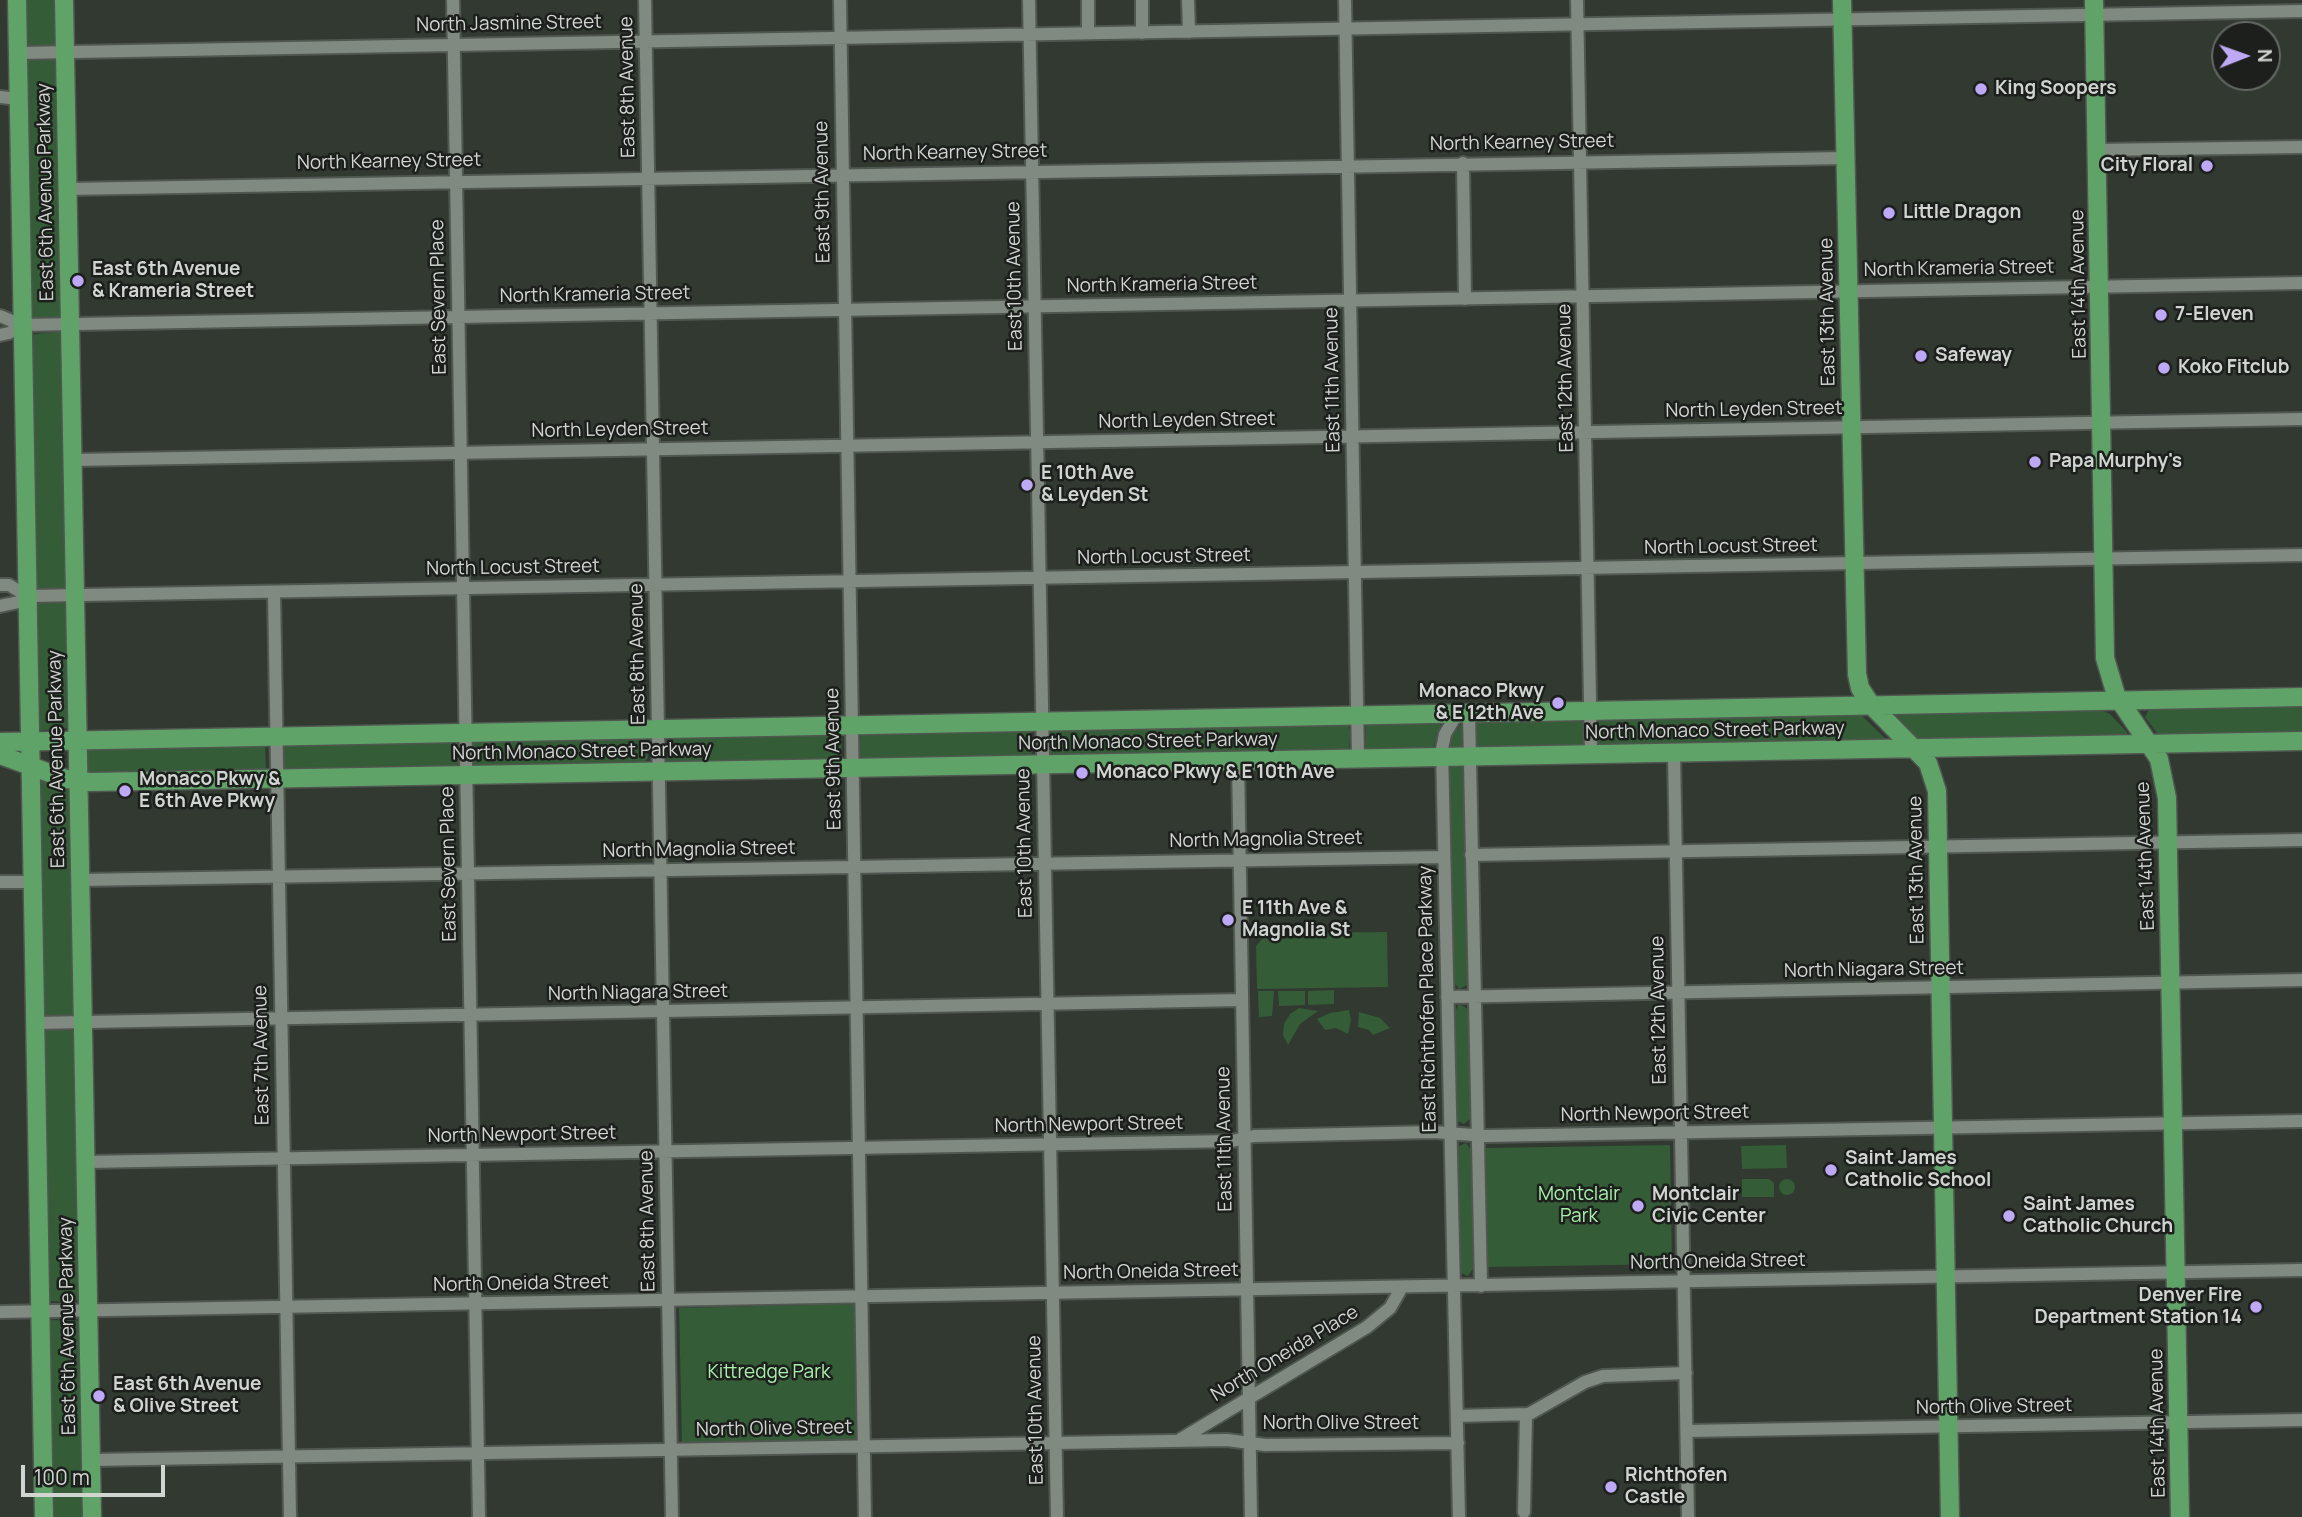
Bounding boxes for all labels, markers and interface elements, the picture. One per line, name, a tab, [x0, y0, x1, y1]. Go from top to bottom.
street label: North Jasmine Street	[416, 11, 602, 37]
street label: East 8th Avenue	[615, 16, 641, 158]
north arrow	[2211, 21, 2281, 91]
text: N	[2252, 49, 2278, 63]
place label: King Soopers	[1995, 78, 2117, 100]
marker: King Soopers	[1973, 81, 1989, 97]
street label: East 6th Avenue Parkway	[33, 83, 59, 301]
street label: East 9th Avenue	[810, 121, 836, 263]
street label: North Kearney Street	[1430, 130, 1614, 156]
street label: North Kearney Street	[863, 140, 1047, 166]
street label: North Kearney Street	[297, 149, 481, 175]
place label: City Floral	[2101, 155, 2193, 177]
marker: City Floral	[2199, 158, 2215, 174]
street label: East 10th Avenue	[1002, 201, 1028, 351]
place label: Little Dragon	[1903, 202, 2021, 224]
marker: Little Dragon	[1881, 205, 1897, 221]
street label: East 14th Avenue	[2066, 209, 2092, 359]
street label: East Severn Place	[426, 219, 452, 375]
street label: East 13th Avenue	[1815, 238, 1841, 386]
street label: North Krameria Street	[1863, 256, 2055, 282]
place label: East 6th Avenue & Krameria Street	[92, 259, 254, 303]
street label: North Krameria Street	[1066, 272, 1258, 298]
marker: East 6th Avenue & Krameria Street	[70, 273, 86, 289]
street label: North Krameria Street	[499, 282, 691, 308]
street label: East 12th Avenue	[1553, 303, 1579, 453]
place label: 7-Eleven	[2175, 304, 2254, 326]
street label: East 11th Avenue	[1320, 307, 1346, 453]
marker: 7-Eleven	[2153, 307, 2169, 323]
place label: Safeway	[1935, 345, 2012, 367]
marker: Safeway	[1913, 348, 1929, 364]
place label: Koko Fitclub	[2178, 357, 2289, 379]
marker: Koko Fitclub	[2156, 360, 2172, 376]
street label: North Leyden Street	[1665, 397, 1843, 423]
street label: North Leyden Street	[1098, 408, 1276, 434]
street label: North Leyden Street	[531, 417, 709, 443]
place label: Papa Murphy's	[2049, 451, 2182, 473]
marker: Papa Murphy's	[2027, 454, 2043, 470]
place label: E 10th Ave & Leyden St	[1041, 463, 1148, 507]
marker: E 10th Ave & Leyden St	[1019, 477, 1035, 493]
street label: North Locust Street	[1644, 534, 1818, 560]
street label: North Locust Street	[1077, 544, 1251, 570]
street label: North Locust Street	[426, 555, 600, 581]
street label: East 8th Avenue	[625, 583, 651, 725]
street label: East 6th Avenue Parkway	[44, 650, 70, 868]
place label: Monaco Pkwy & E 12th Ave	[1419, 681, 1544, 725]
street label: East 9th Avenue	[821, 688, 847, 830]
marker: Monaco Pkwy & E 12th Ave	[1550, 695, 1566, 711]
street label: North Monaco Street Parkway	[1585, 717, 1845, 745]
street label: North Monaco Street Parkway	[1018, 728, 1278, 756]
street label: North Monaco Street Parkway	[452, 738, 712, 766]
place label: Monaco Pkwy & E 10th Ave	[1096, 762, 1335, 784]
marker: Monaco Pkwy & E 10th Ave	[1074, 765, 1090, 781]
street label: East 10th Avenue	[1012, 768, 1038, 918]
place label: Monaco Pkwy & E 6th Ave Pkwy	[139, 769, 281, 813]
street label: East 14th Avenue	[2132, 781, 2160, 931]
marker: Monaco Pkwy & E 6th Ave Pkwy	[117, 783, 133, 799]
street label: East Severn Place	[436, 786, 462, 942]
street label: East 13th Avenue	[1904, 796, 1930, 944]
street label: North Magnolia Street	[1169, 827, 1363, 853]
street label: North Magnolia Street	[602, 837, 796, 863]
street label: East Richthofen Place Parkway	[1414, 865, 1442, 1133]
place label: E 11th Ave & Magnolia St	[1242, 898, 1350, 942]
marker: E 11th Ave & Magnolia St	[1220, 912, 1236, 928]
street label: East 12th Avenue	[1646, 935, 1672, 1085]
street label: North Niagara Street	[1784, 957, 1964, 983]
street label: North Niagara Street	[548, 980, 728, 1006]
street label: East 7th Avenue	[249, 985, 275, 1125]
street label: East 11th Avenue	[1212, 1066, 1238, 1212]
street label: North Newport Street	[1560, 1101, 1750, 1127]
street label: North Newport Street	[994, 1112, 1184, 1138]
street label: North Newport Street	[427, 1122, 617, 1148]
place label: Saint James Catholic School	[1845, 1148, 1991, 1192]
street label: East 8th Avenue	[635, 1150, 661, 1292]
marker: Saint James Catholic School	[1823, 1162, 1839, 1178]
park label: Montclair Park	[1538, 1184, 1620, 1228]
place label: Montclair Civic Center	[1652, 1184, 1766, 1228]
place label: Saint James Catholic Church	[2023, 1194, 2173, 1238]
marker: Montclair Civic Center	[1630, 1198, 1646, 1214]
marker: Saint James Catholic Church	[2001, 1208, 2017, 1224]
street label: East 6th Avenue Parkway	[55, 1217, 81, 1435]
street label: North Oneida Street	[1630, 1249, 1806, 1275]
street label: North Oneida Street	[1063, 1259, 1239, 1285]
street label: North Oneida Street	[433, 1271, 609, 1297]
place label: Denver Fire Department Station 14	[2035, 1285, 2242, 1329]
marker: Denver Fire Department Station 14	[2248, 1299, 2264, 1315]
street label: North Oneida Place	[1207, 1301, 1363, 1407]
street label: East 10th Avenue	[1023, 1335, 1049, 1485]
street label: East 14th Avenue	[2145, 1348, 2171, 1498]
park label: Kittredge Park	[708, 1362, 830, 1384]
place label: East 6th Avenue & Olive Street	[113, 1374, 262, 1418]
marker: East 6th Avenue & Olive Street	[91, 1388, 107, 1404]
street label: North Olive Street	[1916, 1394, 2072, 1420]
street label: North Olive Street	[1263, 1413, 1419, 1435]
street label: North Olive Street	[696, 1416, 852, 1442]
scale bar	[24, 1450, 168, 1494]
text: 100 m	[34, 1463, 90, 1491]
place label: Richthofen Castle	[1625, 1465, 1727, 1509]
marker: Richthofen Castle	[1603, 1479, 1619, 1495]

